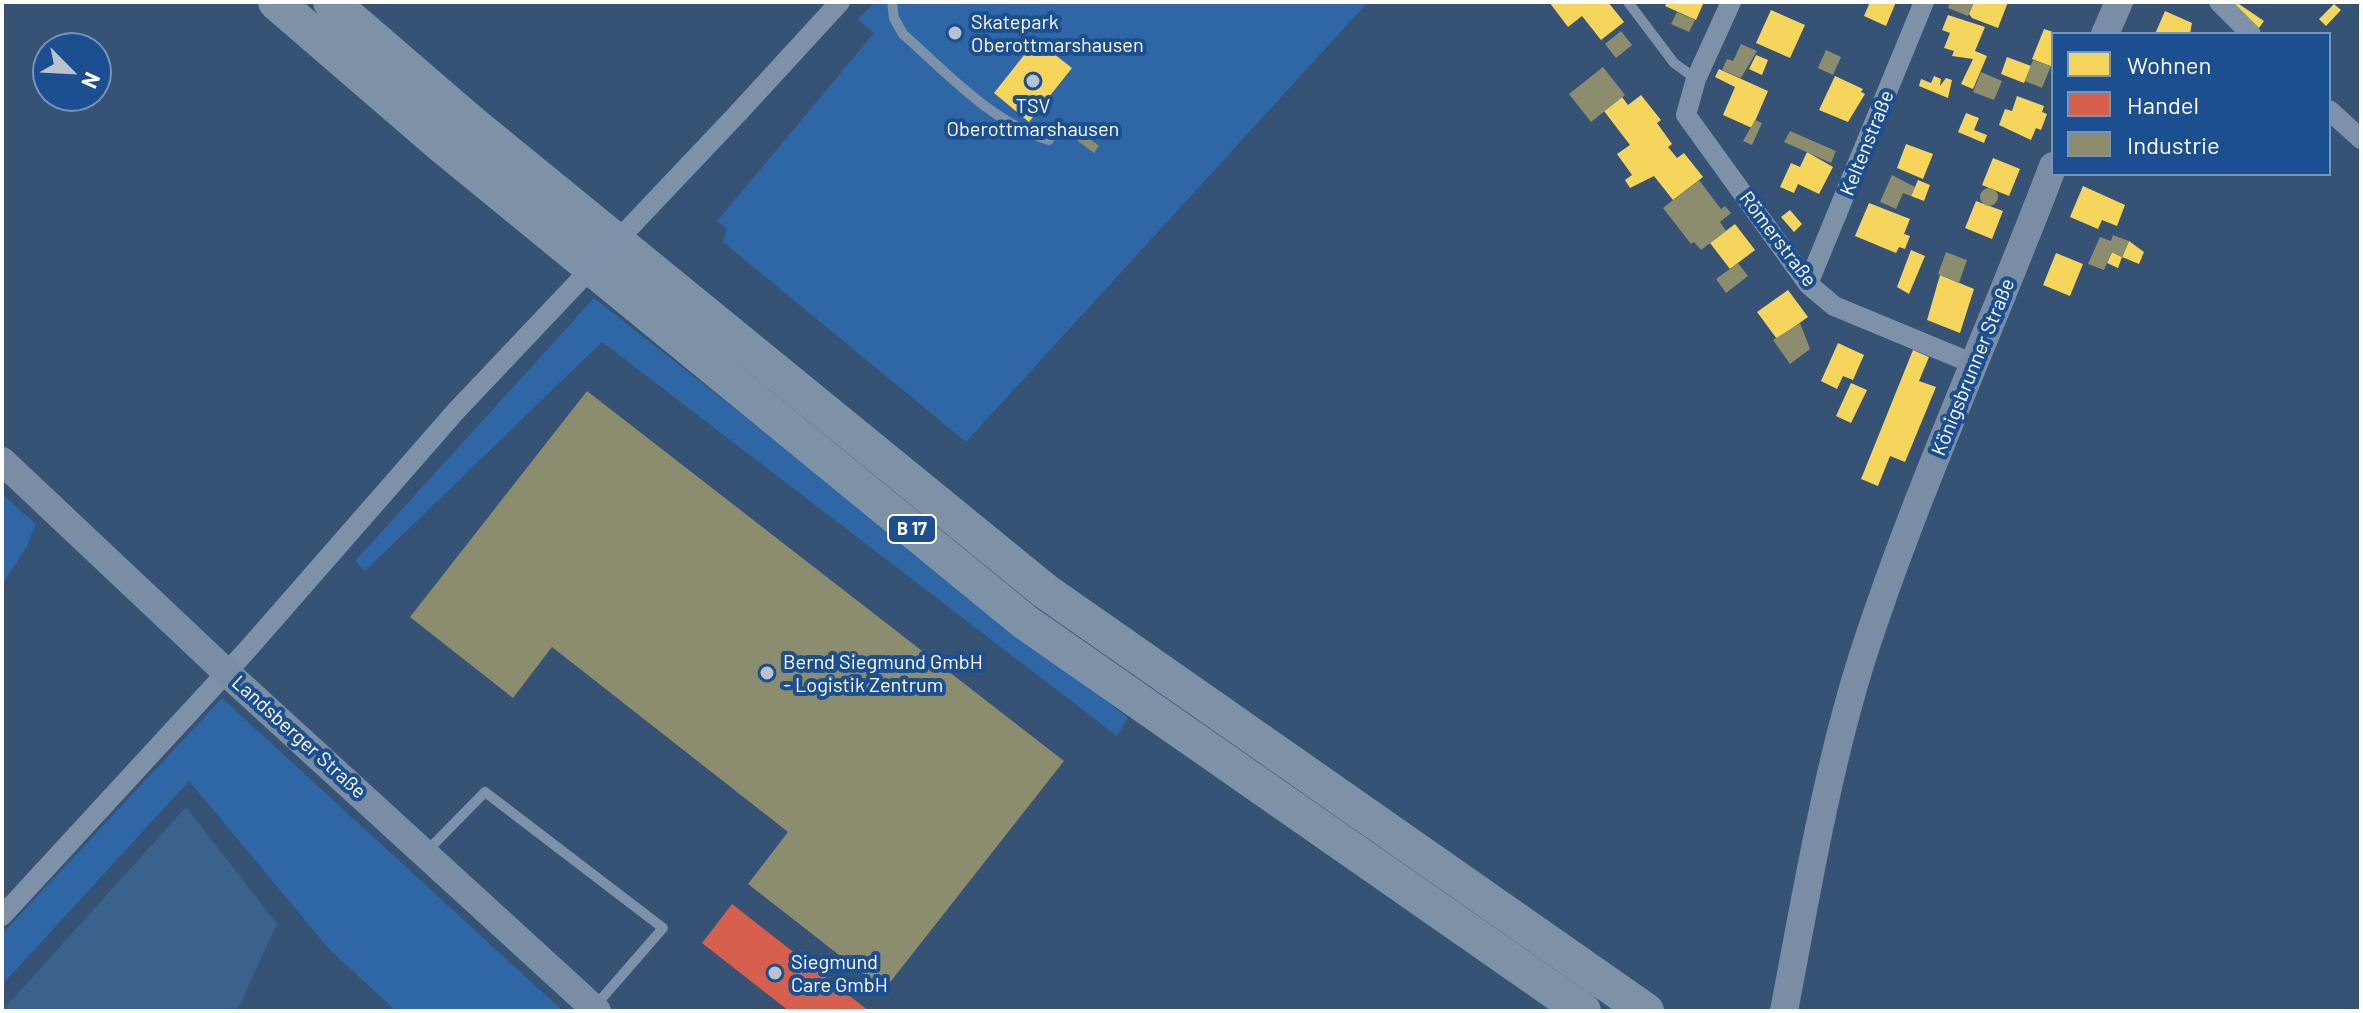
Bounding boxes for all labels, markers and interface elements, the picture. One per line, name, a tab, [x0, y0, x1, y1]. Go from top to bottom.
place label: Skatepark Oberottmarshausen	[971, 10, 1144, 57]
marker: Skatepark Oberottmarshausen	[946, 24, 964, 42]
north arrow	[32, 32, 112, 112]
legend	[2051, 32, 2331, 176]
text: Wohnen	[2127, 50, 2211, 79]
text: N	[77, 69, 107, 93]
marker: TSV Oberottmarshausen	[1024, 72, 1042, 90]
street label: Keltenstraße	[1835, 87, 1899, 199]
text: Handel	[2127, 90, 2199, 119]
place label: TSV Oberottmarshausen	[947, 94, 1119, 141]
text: Industrie	[2127, 130, 2220, 159]
street label: Römerstraße	[1734, 187, 1822, 291]
street label: Königsbrunner Straße	[1926, 275, 2020, 459]
road number: B 17	[888, 515, 936, 543]
place label: Bernd Siegmund GmbH - Logistik Zentrum	[783, 650, 983, 697]
marker: Bernd Siegmund GmbH - Logistik Zentrum	[758, 664, 776, 682]
street label: Landsberger Straße	[227, 671, 371, 803]
place label: Siegmund Care GmbH	[791, 950, 888, 997]
marker: Siegmund Care GmbH	[766, 964, 784, 982]

